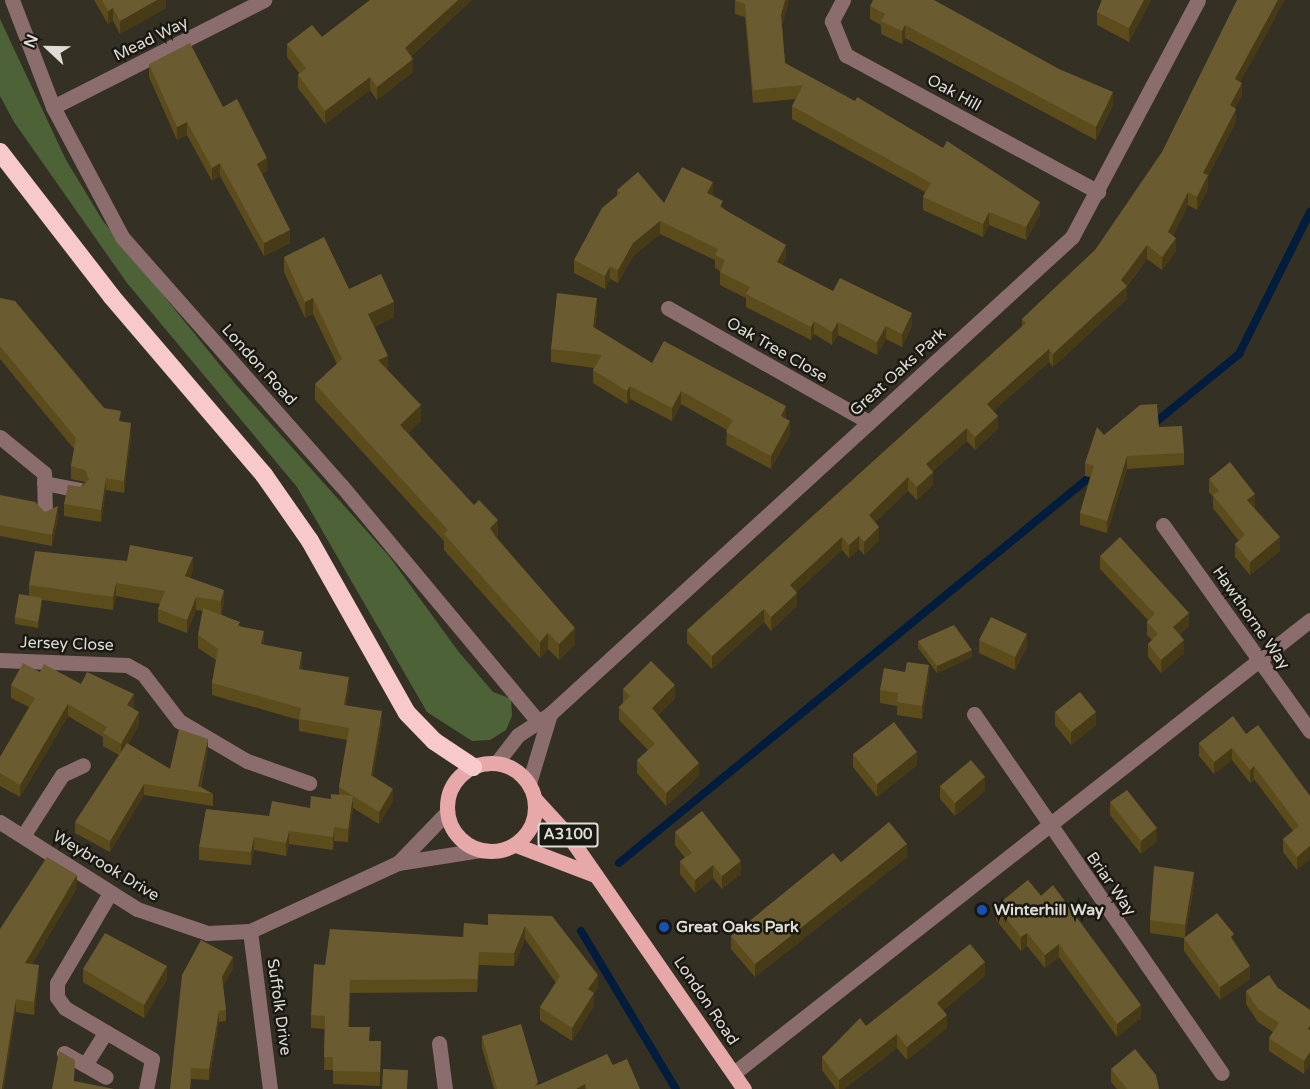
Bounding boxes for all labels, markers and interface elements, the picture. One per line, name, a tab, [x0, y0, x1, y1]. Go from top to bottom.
street label: Mead Way	[111, 13, 191, 65]
north arrow	[18, 18, 78, 78]
text: N	[20, 32, 43, 51]
street label: Oak Hill	[924, 70, 984, 116]
street label: Oak Tree Close	[723, 313, 831, 387]
street label: London Road	[218, 320, 300, 410]
street label: Great Oaks Park	[846, 324, 950, 420]
street label: Hawthorne Way	[1208, 563, 1294, 673]
street label: Jersey Close	[20, 633, 114, 655]
road number: A3100	[536, 823, 600, 847]
street label: Weybrook Drive	[49, 827, 163, 905]
street label: Briar Way	[1082, 848, 1140, 920]
place label: Winterhill Way	[994, 900, 1104, 920]
marker: Winterhill Way	[975, 903, 989, 917]
place label: Great Oaks Park	[676, 917, 799, 937]
marker: Great Oaks Park	[657, 920, 671, 934]
street label: London Road	[669, 953, 743, 1049]
street label: Suffolk Drive	[263, 957, 295, 1057]

